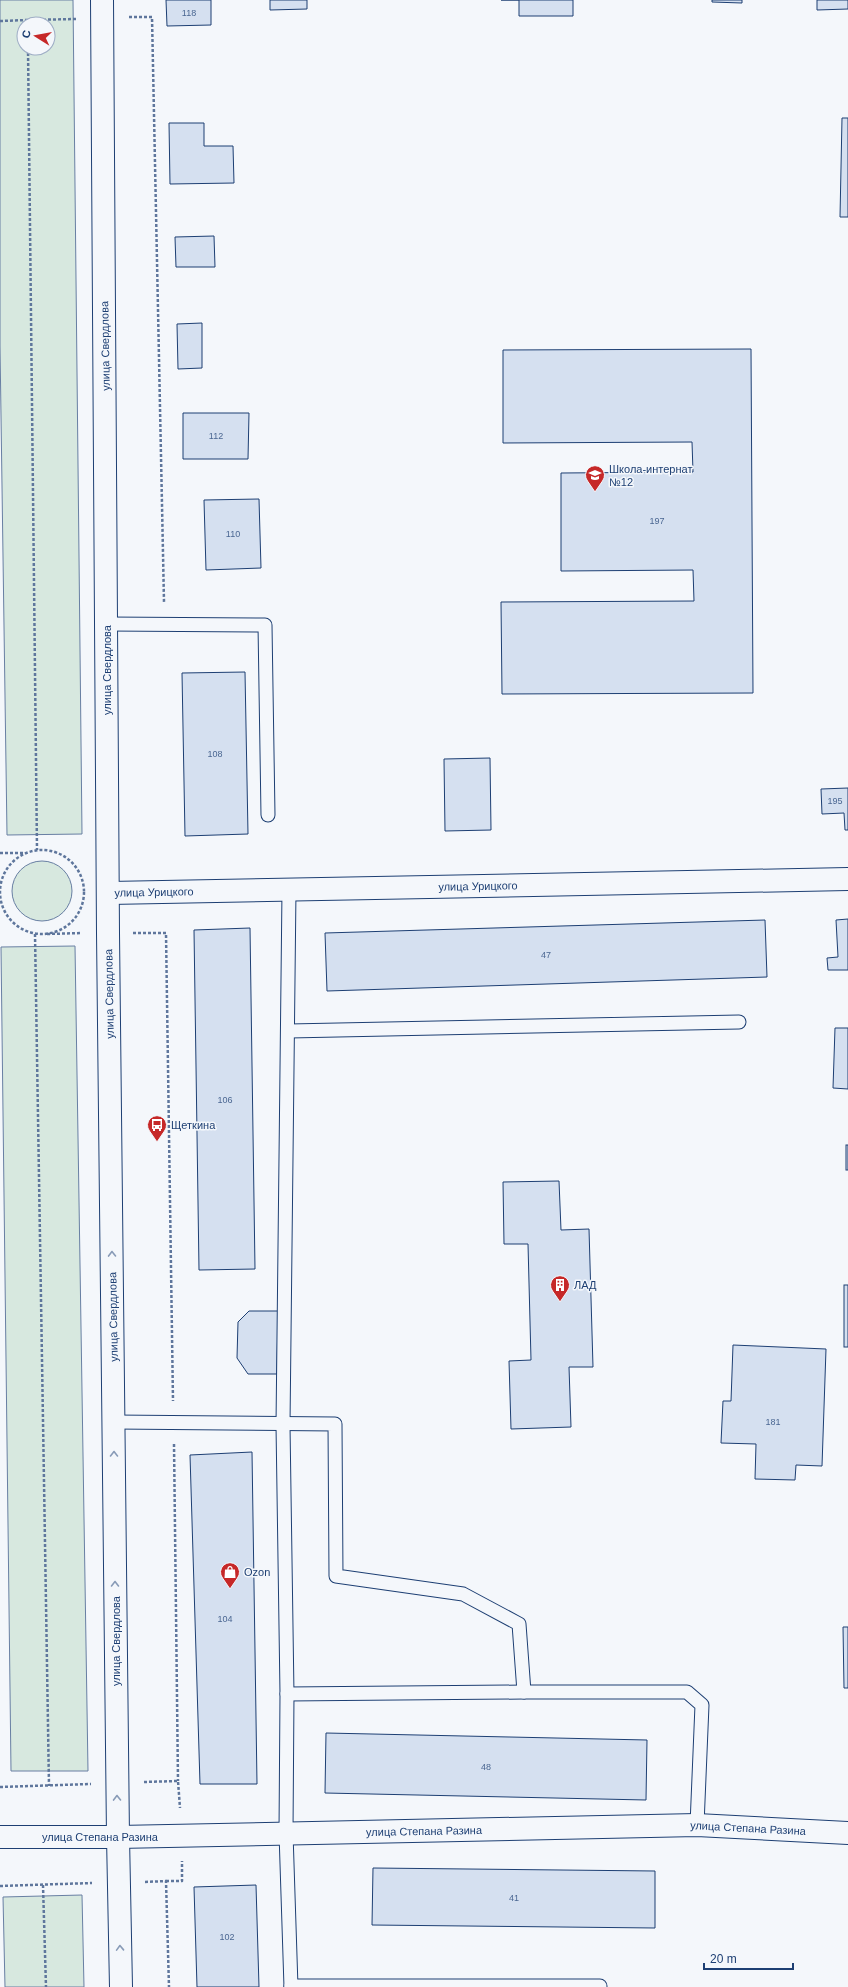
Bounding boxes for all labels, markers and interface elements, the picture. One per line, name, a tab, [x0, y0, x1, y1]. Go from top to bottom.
house number: 118	[182, 8, 196, 18]
north arrow	[16, 16, 56, 56]
text: С	[20, 29, 33, 39]
street label: улица Свердлова	[98, 300, 112, 391]
house number: 112	[209, 431, 223, 441]
place label: Школа-интернат №12	[609, 463, 692, 488]
school or university icon: Школа-интернат №12	[584, 464, 606, 492]
house number: 197	[649, 516, 665, 526]
house number: 110	[226, 529, 240, 539]
street label: улица Свердлова	[101, 624, 113, 715]
house number: 108	[207, 749, 223, 759]
house number: 195	[827, 796, 843, 806]
street label: улица Урицкого	[438, 879, 518, 893]
street label: улица Урицкого	[114, 885, 194, 899]
street label: улица Свердлова	[102, 948, 116, 1039]
house number: 47	[541, 950, 551, 960]
house number: 106	[217, 1095, 233, 1105]
bus stop icon: Щеткина	[146, 1114, 168, 1142]
place label: Щеткина	[171, 1119, 216, 1131]
one-way arrow	[108, 1251, 116, 1257]
street label: улица Свердлова	[106, 1271, 120, 1362]
building icon: ЛАД	[549, 1274, 571, 1302]
place label: ЛАД	[574, 1279, 597, 1291]
house number: 181	[765, 1417, 781, 1427]
one-way arrow	[110, 1451, 118, 1457]
shop icon: Ozon	[219, 1561, 241, 1589]
place label: Ozon	[244, 1566, 270, 1578]
one-way arrow	[111, 1581, 120, 1587]
street label: улица Свердлова	[110, 1595, 122, 1686]
house number: 104	[217, 1614, 233, 1624]
house number: 48	[481, 1762, 491, 1772]
one-way arrow	[113, 1795, 121, 1801]
street label: улица Степана Разина	[690, 1819, 807, 1837]
street label: улица Степана Разина	[366, 1824, 483, 1838]
street label: улица Степана Разина	[42, 1831, 159, 1843]
house number: 41	[509, 1893, 519, 1903]
house number: 102	[219, 1932, 235, 1942]
one-way arrow	[116, 1945, 125, 1951]
scale bar	[704, 1945, 793, 1971]
text: 20 m	[710, 1952, 737, 1966]

